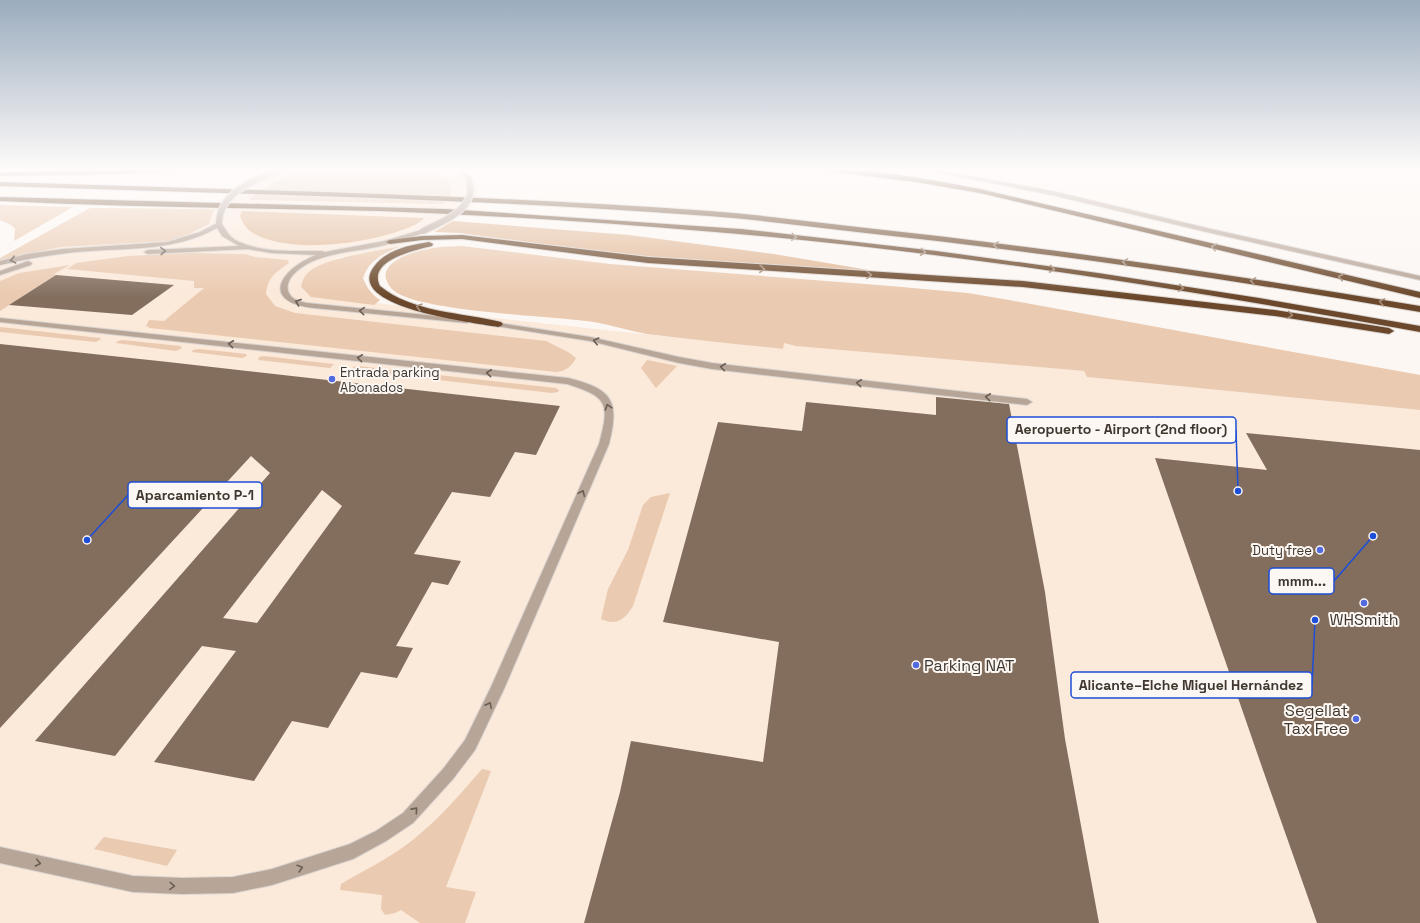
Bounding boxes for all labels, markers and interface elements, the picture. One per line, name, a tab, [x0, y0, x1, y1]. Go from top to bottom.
one-way arrow	[791, 233, 797, 242]
one-way arrow	[993, 241, 999, 250]
one-way arrow	[1211, 243, 1218, 252]
one-way arrow	[160, 247, 166, 255]
one-way arrow	[920, 247, 926, 256]
one-way arrow	[10, 255, 17, 264]
one-way arrow	[1122, 258, 1128, 267]
one-way arrow	[759, 264, 765, 273]
one-way arrow	[1049, 264, 1055, 273]
one-way arrow	[866, 270, 872, 279]
one-way arrow	[1338, 273, 1344, 281]
one-way arrow	[1250, 277, 1256, 286]
one-way arrow	[1177, 283, 1184, 292]
one-way arrow	[294, 298, 301, 307]
one-way arrow	[1378, 299, 1385, 307]
one-way arrow	[416, 303, 423, 312]
one-way arrow	[359, 306, 365, 315]
one-way arrow	[1287, 311, 1293, 319]
one-way arrow	[593, 337, 599, 345]
one-way arrow	[228, 340, 234, 349]
one-way arrow	[357, 354, 363, 363]
one-way arrow	[720, 363, 726, 372]
place label: Entrada parking Abonados	[340, 364, 440, 396]
one-way arrow	[486, 368, 492, 377]
marker: Entrada parking Abonados	[327, 374, 337, 384]
one-way arrow	[856, 379, 862, 388]
one-way arrow	[985, 393, 991, 402]
one-way arrow	[604, 403, 613, 410]
callout: Aeropuerto - Airport (2nd floor)	[1007, 417, 1236, 443]
text: Aeropuerto - Airport (2nd floor)	[1015, 420, 1227, 438]
callout: Aparcamiento P-1	[128, 482, 262, 508]
text: Aparcamiento P-1	[136, 486, 254, 504]
one-way arrow	[577, 489, 585, 497]
place label: Duty free	[1252, 542, 1312, 559]
marker: Duty free	[1315, 545, 1325, 555]
callout: mmm...	[1269, 568, 1334, 594]
text: mmm...	[1278, 572, 1326, 590]
marker: WHSmith	[1359, 598, 1369, 608]
place label: WHSmith	[1329, 609, 1399, 630]
place label: Parking NAT	[924, 655, 1014, 676]
marker: Parking NAT	[911, 660, 921, 670]
callout: Alicante–Elche Miguel Hernández	[1071, 672, 1312, 698]
text: Alicante–Elche Miguel Hernández	[1079, 676, 1303, 694]
place label: Segellat Tax Free	[1284, 700, 1348, 739]
one-way arrow	[484, 702, 492, 709]
marker: Segellat Tax Free	[1351, 714, 1361, 724]
one-way arrow	[410, 808, 417, 815]
one-way arrow	[35, 858, 41, 867]
one-way arrow	[296, 864, 303, 873]
one-way arrow	[169, 882, 175, 890]

